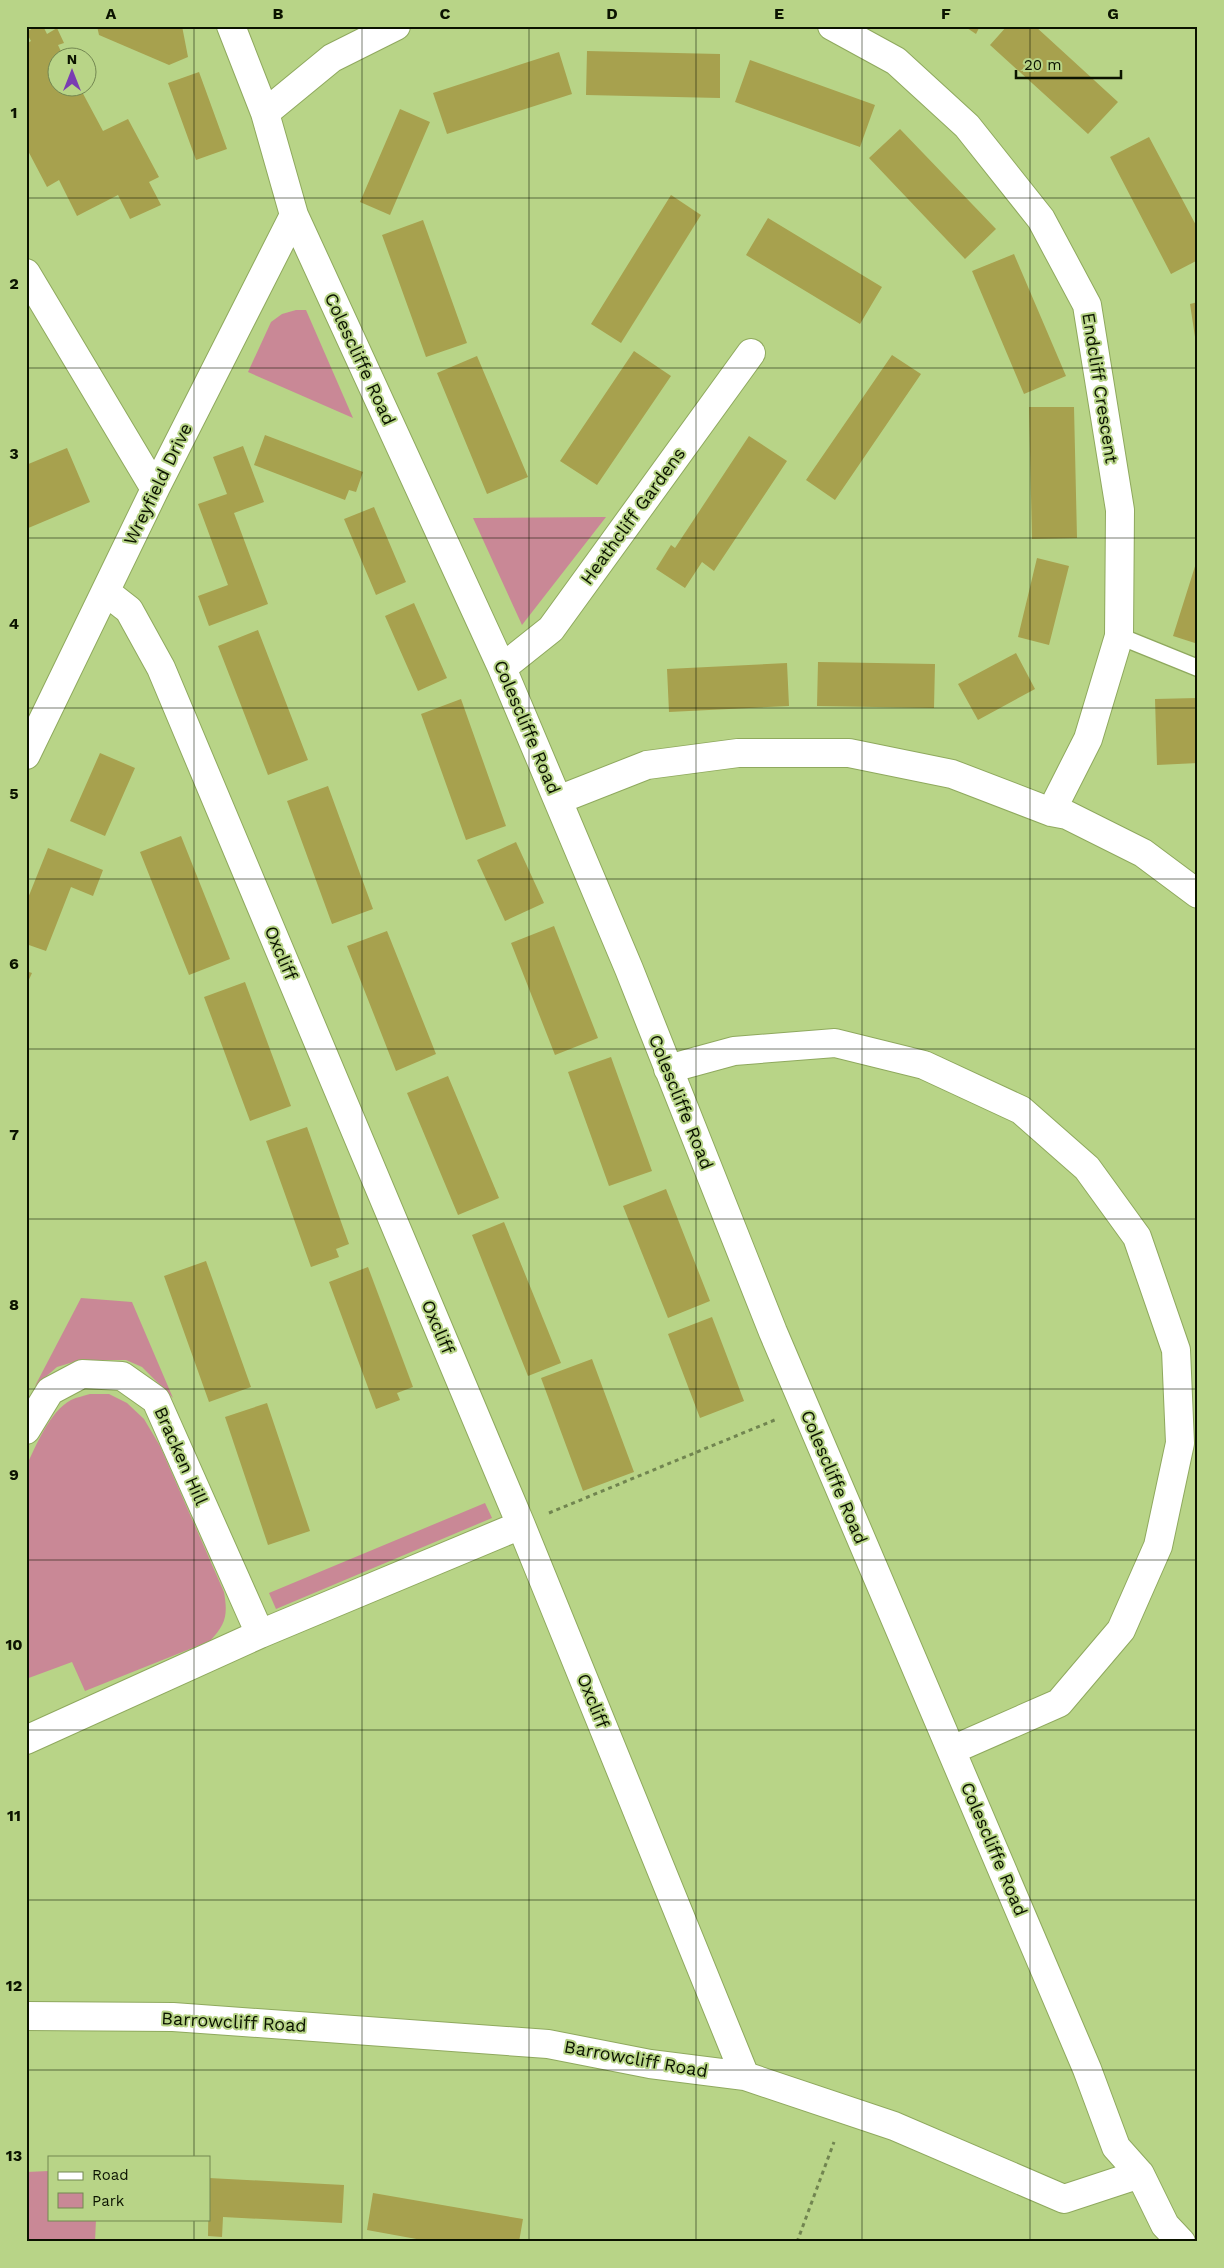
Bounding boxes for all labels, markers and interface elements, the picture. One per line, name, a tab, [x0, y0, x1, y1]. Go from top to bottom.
text: A	[106, 4, 117, 23]
text: B	[273, 4, 284, 23]
text: C	[440, 4, 451, 23]
text: D	[606, 4, 618, 23]
text: E	[774, 4, 784, 23]
text: F	[941, 4, 951, 23]
text: G	[1107, 4, 1119, 23]
north arrow	[48, 48, 98, 98]
scale bar	[1016, 48, 1122, 80]
text: N	[67, 51, 77, 67]
text: 20 m	[1024, 56, 1062, 74]
text: 1	[11, 103, 17, 122]
text: 2	[9, 274, 19, 293]
street label: Colescliffe Road	[321, 289, 400, 428]
street label: Endcliff Crescent	[1078, 311, 1123, 465]
street label: Wreyfield Drive	[119, 419, 196, 548]
street label: Heathcliff Gardens	[576, 443, 689, 588]
text: 3	[9, 444, 19, 463]
text: 4	[9, 614, 19, 633]
street label: Colescliffe Road	[490, 657, 565, 797]
text: 5	[9, 784, 19, 803]
street label: Oxcliff	[261, 923, 302, 983]
text: 6	[9, 954, 19, 973]
street label: Colescliffe Road	[645, 1031, 718, 1172]
text: 7	[9, 1125, 19, 1144]
text: 8	[9, 1295, 19, 1314]
street label: Oxcliff	[418, 1297, 459, 1357]
street label: Bracken Hill	[150, 1403, 213, 1509]
street label: Colescliffe Road	[797, 1407, 872, 1547]
text: 9	[9, 1465, 19, 1484]
text: 10	[5, 1635, 23, 1654]
street label: Oxcliff	[573, 1670, 614, 1731]
street label: Colescliffe Road	[957, 1779, 1032, 1919]
text: 11	[7, 1806, 21, 1825]
text: 12	[6, 1976, 22, 1995]
street label: Barrowcliff Road	[161, 2007, 307, 2036]
street label: Barrowcliff Road	[563, 2036, 710, 2081]
text: 13	[6, 2146, 22, 2165]
legend	[48, 2156, 210, 2220]
text: Road	[92, 2166, 129, 2184]
text: Park	[92, 2192, 125, 2210]

